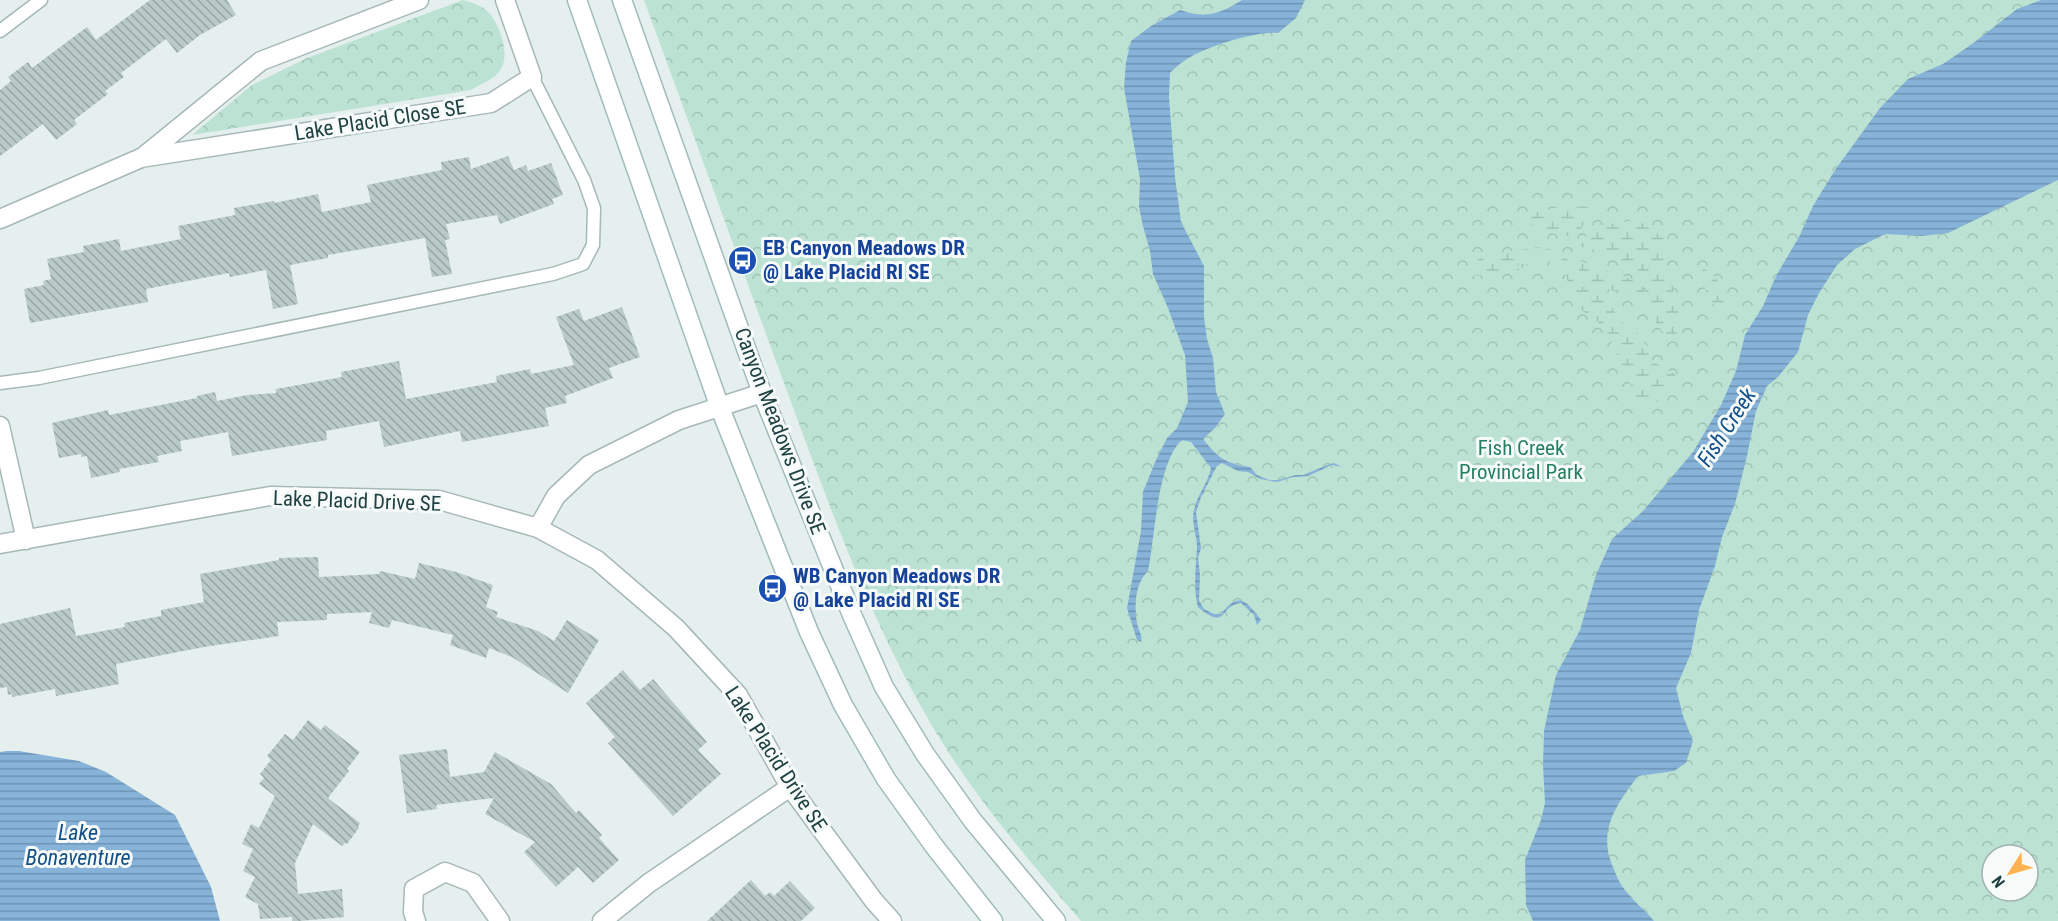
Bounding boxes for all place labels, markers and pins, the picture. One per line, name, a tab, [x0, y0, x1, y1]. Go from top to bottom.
place label: EB Canyon Meadows DR @ Lake Placid RI SE	[763, 236, 965, 284]
bus stop icon: EB Canyon Meadows DR @ Lake Placid RI SE	[726, 244, 758, 276]
place label: WB Canyon Meadows DR @ Lake Placid RI SE	[793, 564, 1001, 612]
bus stop icon: WB Canyon Meadows DR @ Lake Placid RI SE	[756, 572, 788, 604]

